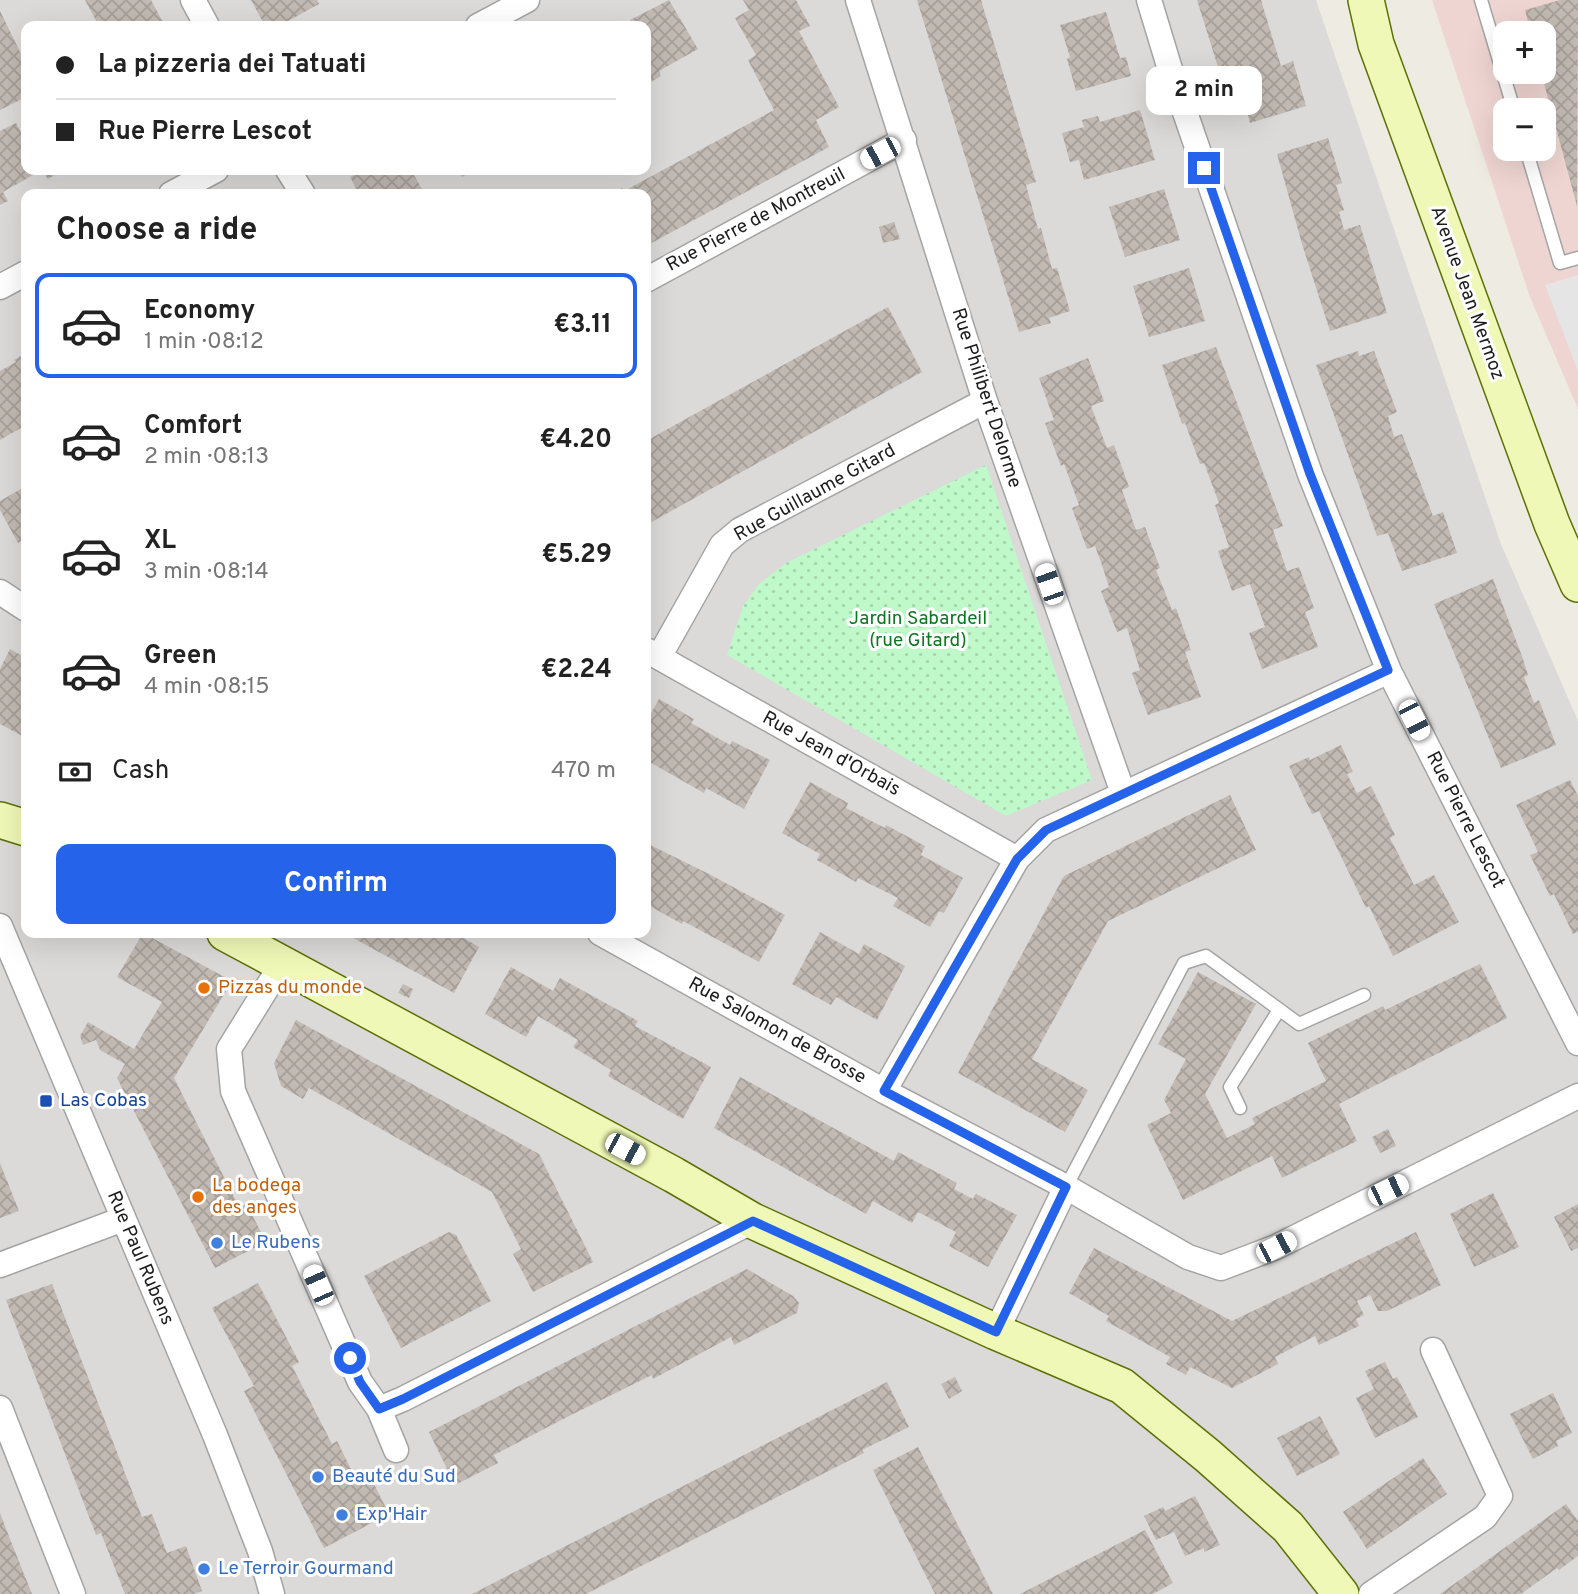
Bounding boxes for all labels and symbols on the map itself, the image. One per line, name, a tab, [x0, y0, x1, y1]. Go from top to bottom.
callout: 2 min	[1146, 66, 1262, 116]
car	[857, 134, 904, 172]
route end	[1188, 152, 1220, 184]
street label: Rue Pierre de Montreuil	[662, 163, 850, 277]
street label: Avenue Jean Mermoz	[1424, 203, 1510, 383]
street label: Rue Philibert Delorme	[946, 305, 1026, 491]
street label: Rue Guillaume Gitard	[730, 439, 900, 547]
car	[1033, 561, 1066, 607]
park label: Jardin Sabardeil (rue Gitard)	[849, 607, 987, 653]
car	[1396, 697, 1433, 743]
street label: Rue Jean d'Orbais	[758, 706, 904, 802]
street label: Rue Pierre Lescot	[1420, 748, 1510, 892]
street label: Rue Salomon de Brosse	[684, 972, 870, 1090]
place label: Pizzas du monde	[218, 976, 362, 1000]
marker: Pizzas du monde	[196, 980, 212, 996]
place label: Las Cobas	[60, 1089, 147, 1113]
marker: Las Cobas	[38, 1093, 54, 1109]
car	[602, 1130, 649, 1168]
car	[1365, 1171, 1412, 1209]
place label: La bodega des anges	[212, 1174, 301, 1220]
street label: Rue Paul Rubens	[101, 1187, 179, 1329]
marker: La bodega des anges	[190, 1189, 206, 1205]
car	[1253, 1228, 1300, 1266]
place label: Le Rubens	[231, 1231, 320, 1255]
marker: Le Rubens	[209, 1235, 225, 1251]
car	[300, 1262, 337, 1308]
route start	[334, 1342, 366, 1374]
place label: Beauté du Sud	[332, 1465, 456, 1489]
marker: Beauté du Sud	[310, 1469, 326, 1485]
place label: Exp'Hair	[356, 1503, 428, 1527]
marker: Exp'Hair	[334, 1507, 350, 1523]
place label: Le Terroir Gourmand	[218, 1557, 394, 1581]
marker: Le Terroir Gourmand	[196, 1561, 212, 1577]

